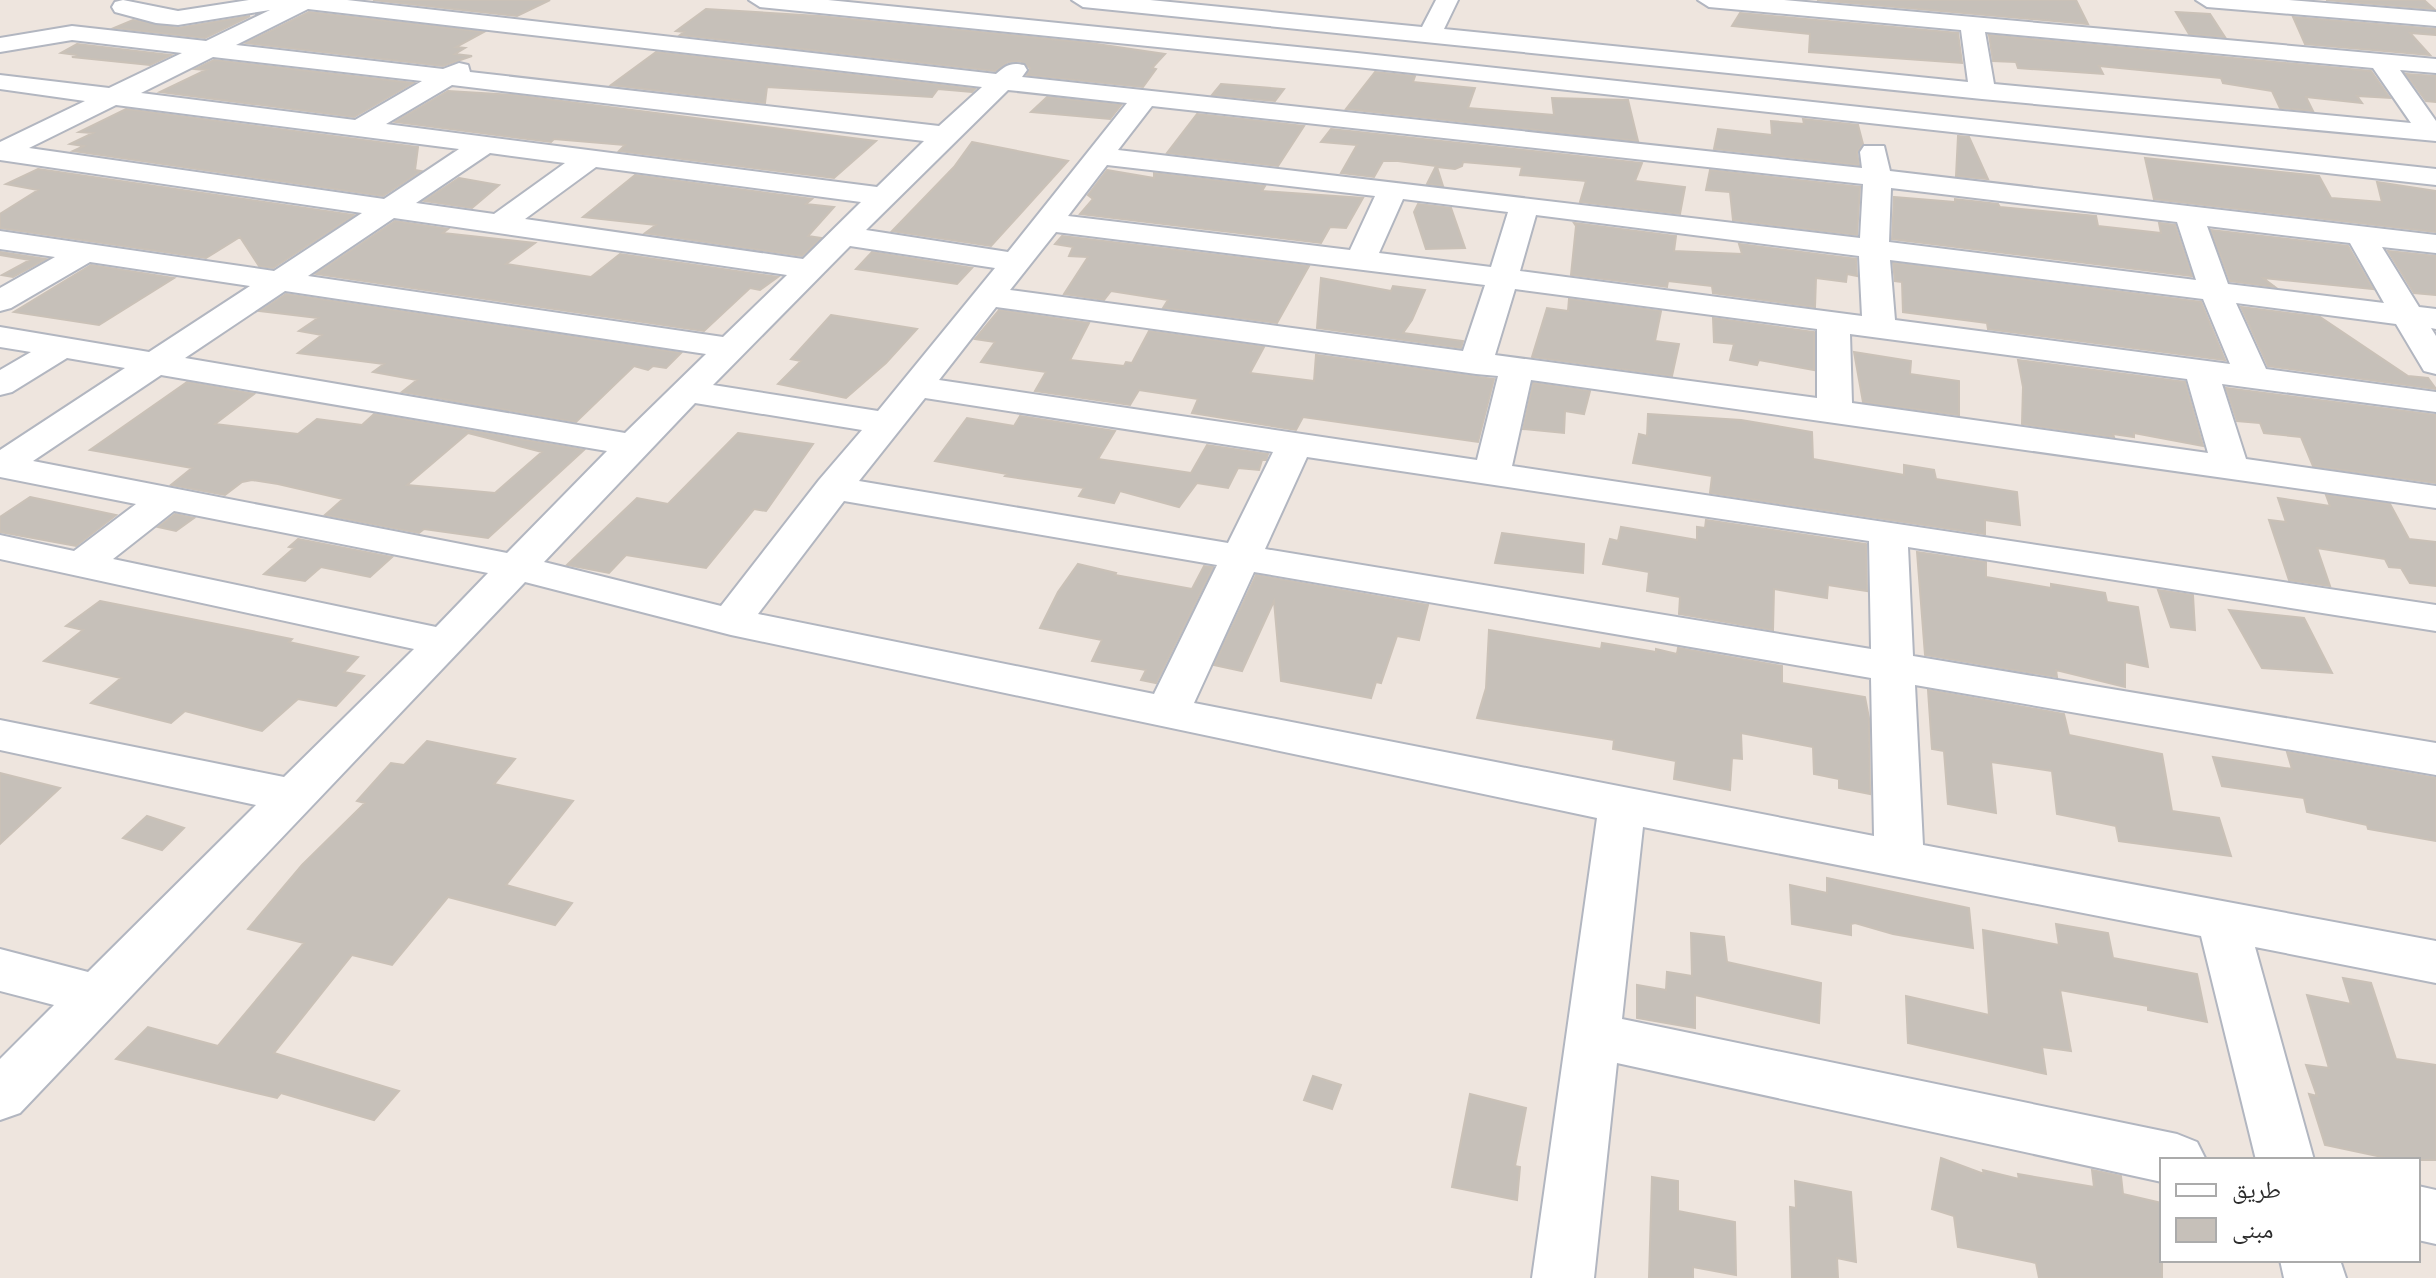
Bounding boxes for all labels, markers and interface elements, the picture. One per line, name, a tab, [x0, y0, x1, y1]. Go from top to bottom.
legend	[2160, 1158, 2420, 1262]
text: طريق	[2232, 1176, 2281, 1204]
text: مبنى	[2232, 1216, 2273, 1244]

